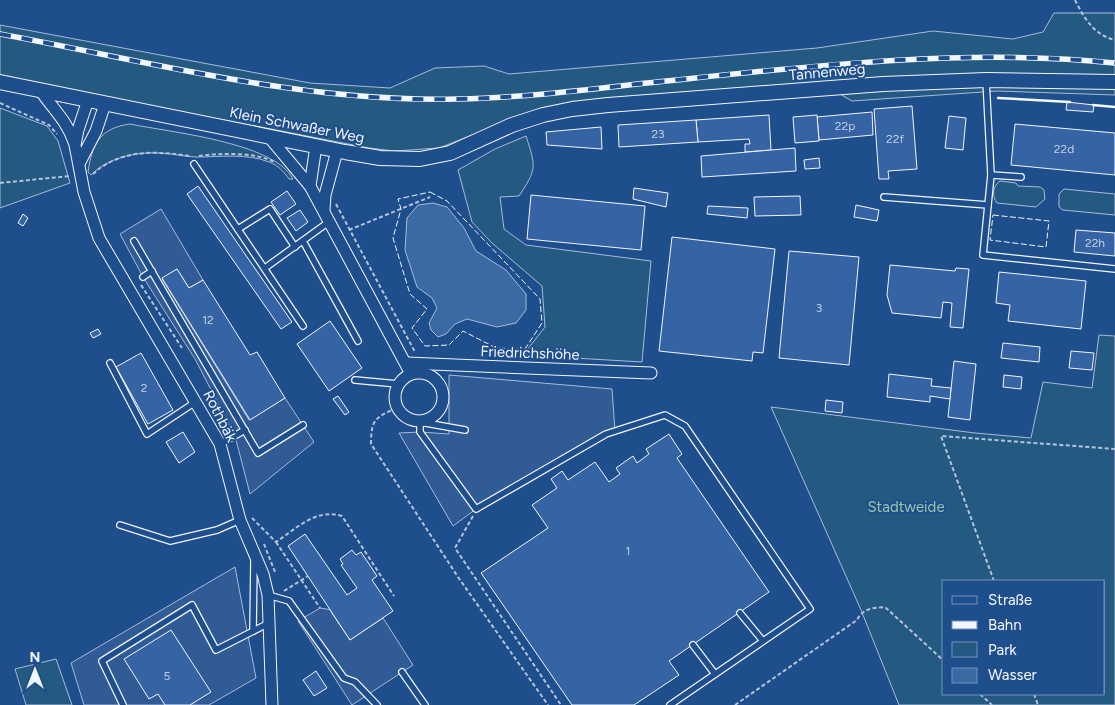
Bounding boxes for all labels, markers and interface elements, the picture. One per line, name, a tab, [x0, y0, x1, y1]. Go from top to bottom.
street label: Tannenweg	[788, 60, 866, 84]
street label: Klein Schwaßer Weg	[228, 103, 366, 147]
house number: 22p	[835, 119, 855, 133]
house number: 23	[651, 127, 665, 141]
house number: 22f	[886, 132, 904, 146]
house number: 22d	[1054, 142, 1074, 156]
house number: 22h	[1085, 236, 1105, 250]
house number: 3	[816, 301, 822, 315]
house number: 12	[202, 313, 214, 327]
street label: Friedrichshöhe	[480, 342, 580, 364]
house number: 2	[141, 381, 147, 395]
street label: Rothbäk	[199, 387, 241, 446]
park label: Stadtweide	[867, 498, 945, 516]
house number: 1	[626, 544, 630, 558]
legend	[942, 580, 1105, 695]
text: Straße	[988, 591, 1032, 609]
text: Bahn	[988, 616, 1022, 634]
text: Park	[988, 641, 1017, 659]
north arrow	[10, 645, 60, 695]
text: N	[30, 649, 40, 666]
text: Wasser	[988, 666, 1037, 684]
house number: 5	[164, 669, 171, 683]

